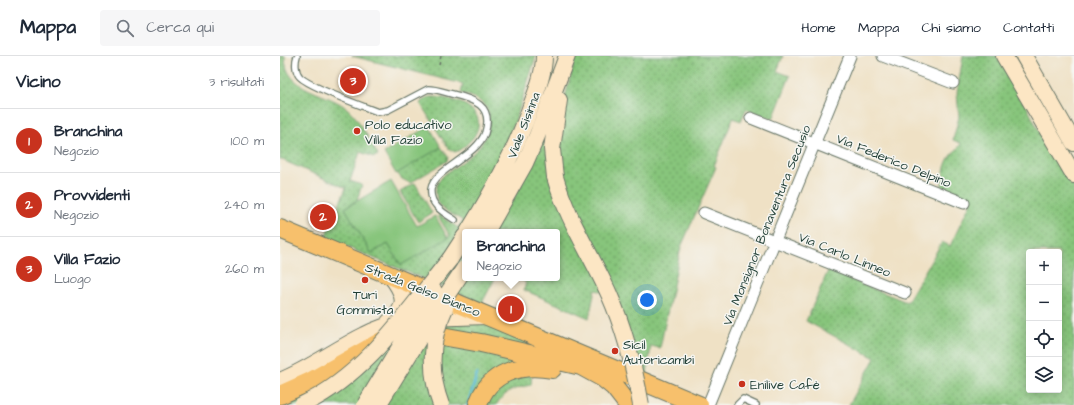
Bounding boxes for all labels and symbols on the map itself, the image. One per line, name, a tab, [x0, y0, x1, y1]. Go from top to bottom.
pin: 3	[340, 66, 366, 96]
street label: Viale Sisinna	[503, 89, 545, 161]
place label: Polo educativo Villa Fazio	[365, 116, 452, 149]
street label: Via Monsignor Bonaventura Secusio	[718, 122, 817, 329]
marker: Polo educativo Villa Fazio	[352, 126, 362, 136]
street label: Via Federico Delpino	[834, 130, 954, 192]
pin: 2	[310, 202, 336, 232]
street label: Via Carlo Linneo	[796, 228, 894, 282]
street label: Strada Gelso Bianco	[362, 259, 484, 322]
marker: Turi Gommista	[360, 275, 370, 285]
place label: Turi Gommista	[337, 286, 394, 319]
your location	[637, 290, 657, 310]
pin: 1	[498, 294, 524, 324]
place label: Sicil Autoricambi	[623, 336, 694, 369]
marker: Sicil Autoricambi	[610, 346, 620, 356]
place label: Enilive Cafè	[750, 376, 820, 394]
marker: Enilive Cafè	[737, 379, 747, 389]

